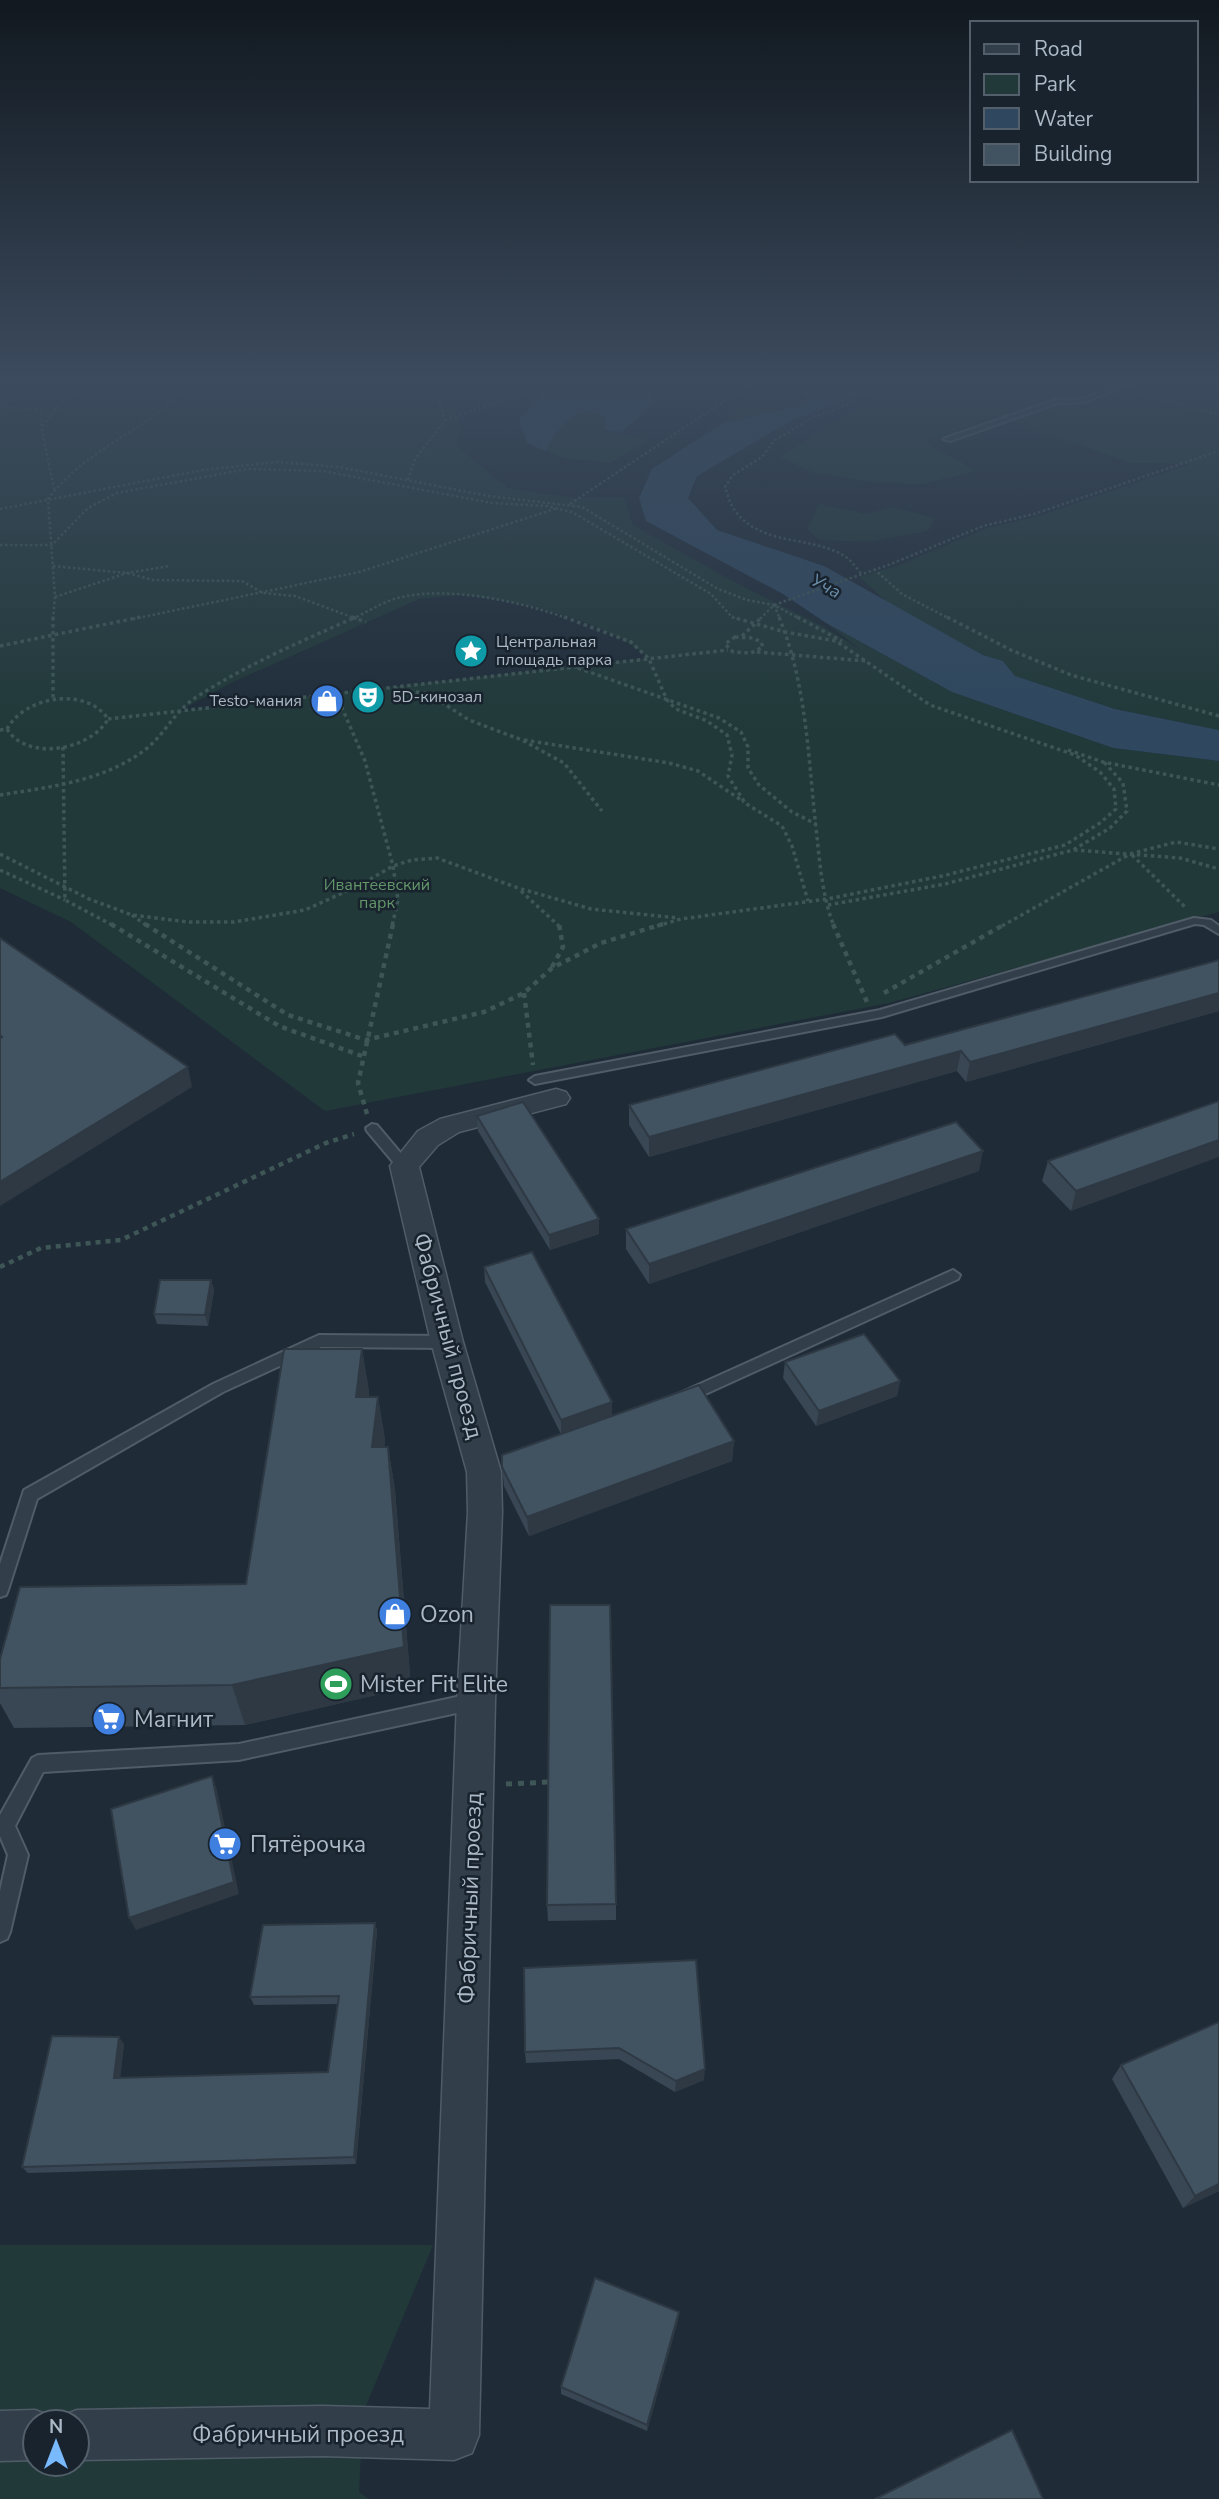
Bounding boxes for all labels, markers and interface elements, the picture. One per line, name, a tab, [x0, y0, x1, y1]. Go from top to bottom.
legend	[970, 21, 1198, 182]
text: Road	[1034, 35, 1083, 63]
text: Park	[1034, 70, 1076, 98]
text: Water	[1034, 105, 1093, 133]
text: Building	[1034, 140, 1112, 168]
water label: Уча	[807, 568, 845, 604]
place label: Центральная площадь парка	[496, 631, 612, 671]
place icon: Центральная площадь парка	[452, 632, 490, 670]
theatre icon: 5D-кинозал	[349, 678, 387, 716]
shop icon: Testo-мания	[308, 682, 346, 720]
place label: 5D-кинозал	[392, 686, 482, 708]
place label: Testo-мания	[209, 690, 302, 712]
park label: Ивантеевский парк	[324, 874, 430, 914]
street label: Фабричный проезд	[406, 1230, 490, 1442]
shop icon: Ozon	[376, 1595, 414, 1633]
place label: Ozon	[420, 1599, 474, 1630]
sports icon: Mister Fit Elite	[317, 1665, 355, 1703]
place label: Mister Fit Elite	[360, 1669, 508, 1700]
supermarket icon: Магнит	[90, 1700, 128, 1738]
place label: Магнит	[134, 1704, 214, 1735]
street label: Фабричный проезд	[451, 1791, 489, 2005]
supermarket icon: Пятёрочка	[206, 1825, 244, 1863]
place label: Пятёрочка	[250, 1829, 366, 1860]
north arrow	[21, 2408, 91, 2478]
text: N	[49, 2414, 63, 2440]
street label: Фабричный проезд	[192, 2419, 404, 2450]

